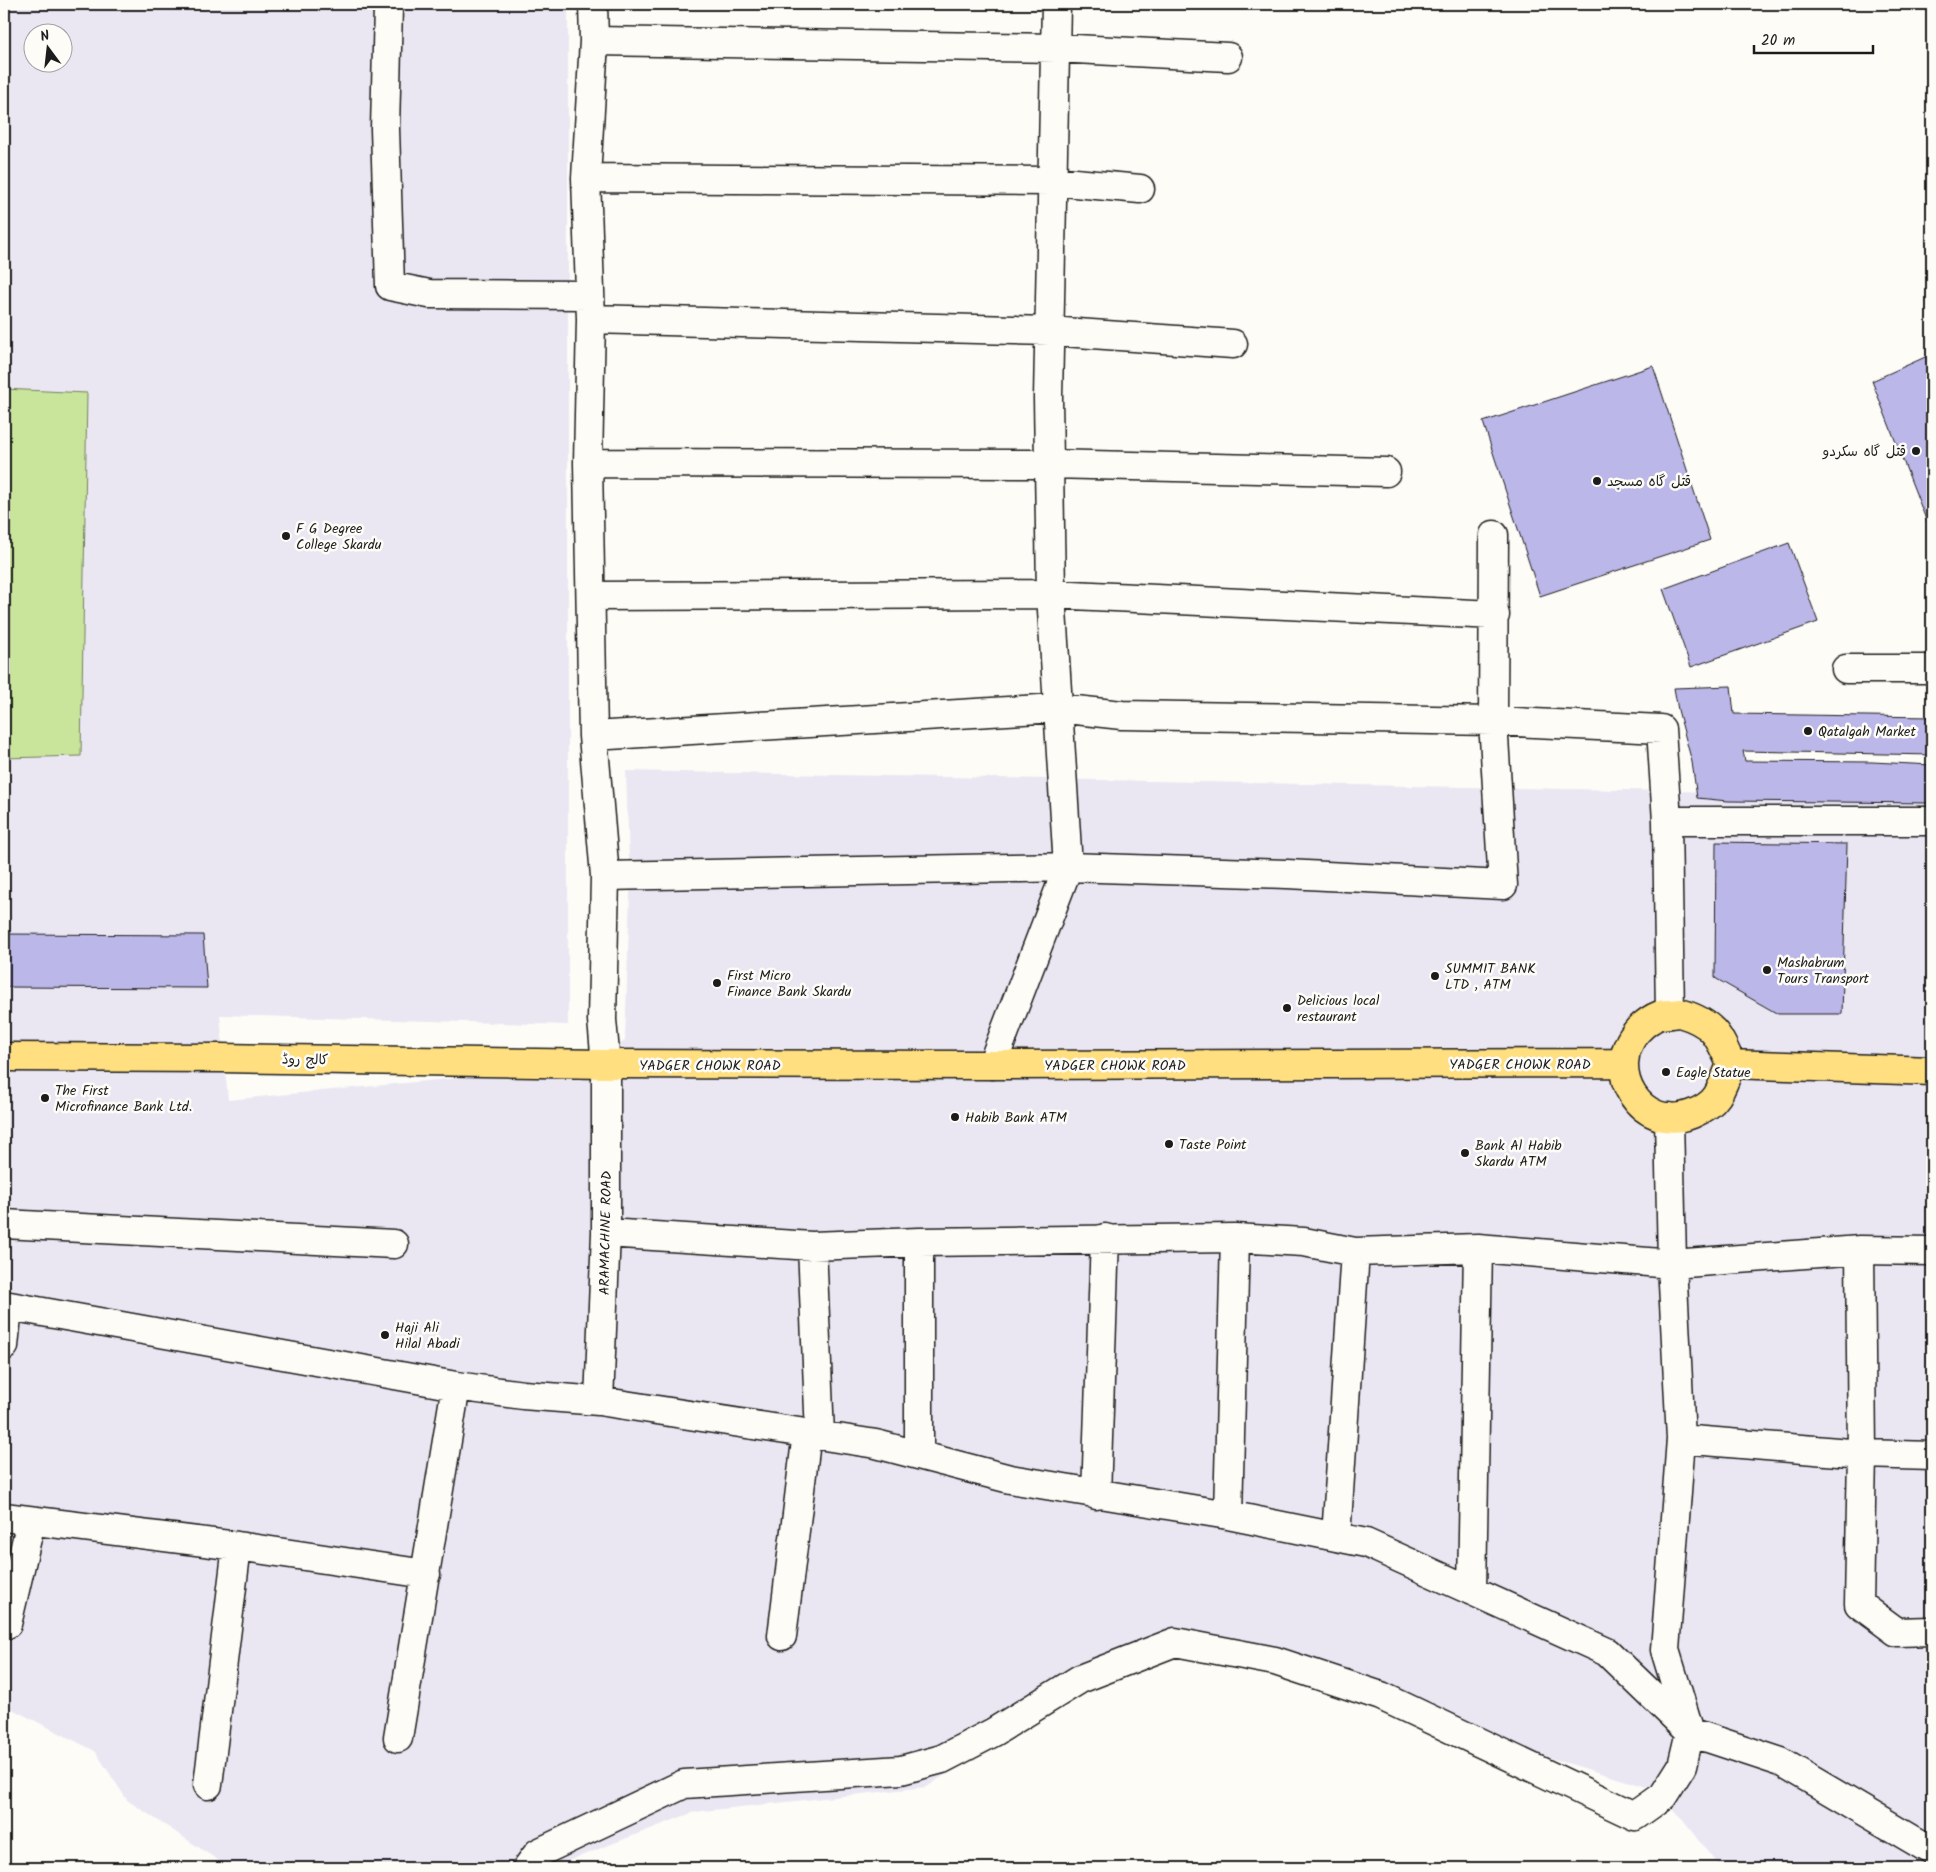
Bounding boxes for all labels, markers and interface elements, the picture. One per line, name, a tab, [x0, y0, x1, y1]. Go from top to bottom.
north arrow	[22, 22, 72, 72]
scale bar	[1754, 22, 1872, 54]
text: N	[38, 25, 52, 48]
text: 20 m	[1761, 29, 1795, 53]
place label: قتل گاہ سکردو	[1822, 441, 1906, 463]
marker: قتل گاہ سکردو	[1910, 445, 1922, 457]
place label: قتل گاہ مسجد	[1607, 471, 1691, 493]
marker: قتل گاہ مسجد	[1591, 475, 1603, 487]
place label: F G Degree College Skardu	[296, 518, 382, 556]
marker: F G Degree College Skardu	[280, 530, 292, 542]
place label: Qatalgah Market	[1818, 721, 1916, 743]
marker: Qatalgah Market	[1802, 725, 1814, 737]
place label: Mashabrum Tours Transport	[1777, 952, 1870, 990]
place label: SUMMIT BANK LTD , ATM	[1445, 958, 1536, 996]
marker: Mashabrum Tours Transport	[1761, 964, 1773, 976]
place label: First Micro Finance Bank Skardu	[727, 965, 852, 1003]
marker: SUMMIT BANK LTD , ATM	[1429, 970, 1441, 982]
marker: First Micro Finance Bank Skardu	[711, 977, 723, 989]
place label: Delicious local restaurant	[1297, 990, 1380, 1028]
marker: Delicious local restaurant	[1281, 1002, 1293, 1014]
street label: کالج روڈ	[282, 1049, 328, 1071]
street label: YADGER CHOWK ROAD	[1449, 1054, 1591, 1076]
street label: YADGER CHOWK ROAD	[639, 1055, 781, 1077]
street label: YADGER CHOWK ROAD	[1044, 1055, 1186, 1077]
place label: Eagle Statue	[1676, 1062, 1751, 1084]
marker: Eagle Statue	[1660, 1066, 1672, 1078]
place label: The First Microfinance Bank Ltd.	[55, 1080, 192, 1118]
marker: The First Microfinance Bank Ltd.	[39, 1092, 51, 1104]
place label: Habib Bank ATM	[965, 1107, 1067, 1129]
marker: Habib Bank ATM	[949, 1111, 961, 1123]
place label: Taste Point	[1179, 1134, 1247, 1156]
place label: Bank Al Habib Skardu ATM	[1475, 1135, 1562, 1173]
marker: Taste Point	[1163, 1138, 1175, 1150]
marker: Bank Al Habib Skardu ATM	[1459, 1147, 1471, 1159]
street label: ARAMACHINE ROAD	[594, 1171, 618, 1295]
place label: Haji Ali Hilal Abadi	[395, 1317, 460, 1355]
marker: Haji Ali Hilal Abadi	[379, 1329, 391, 1341]

